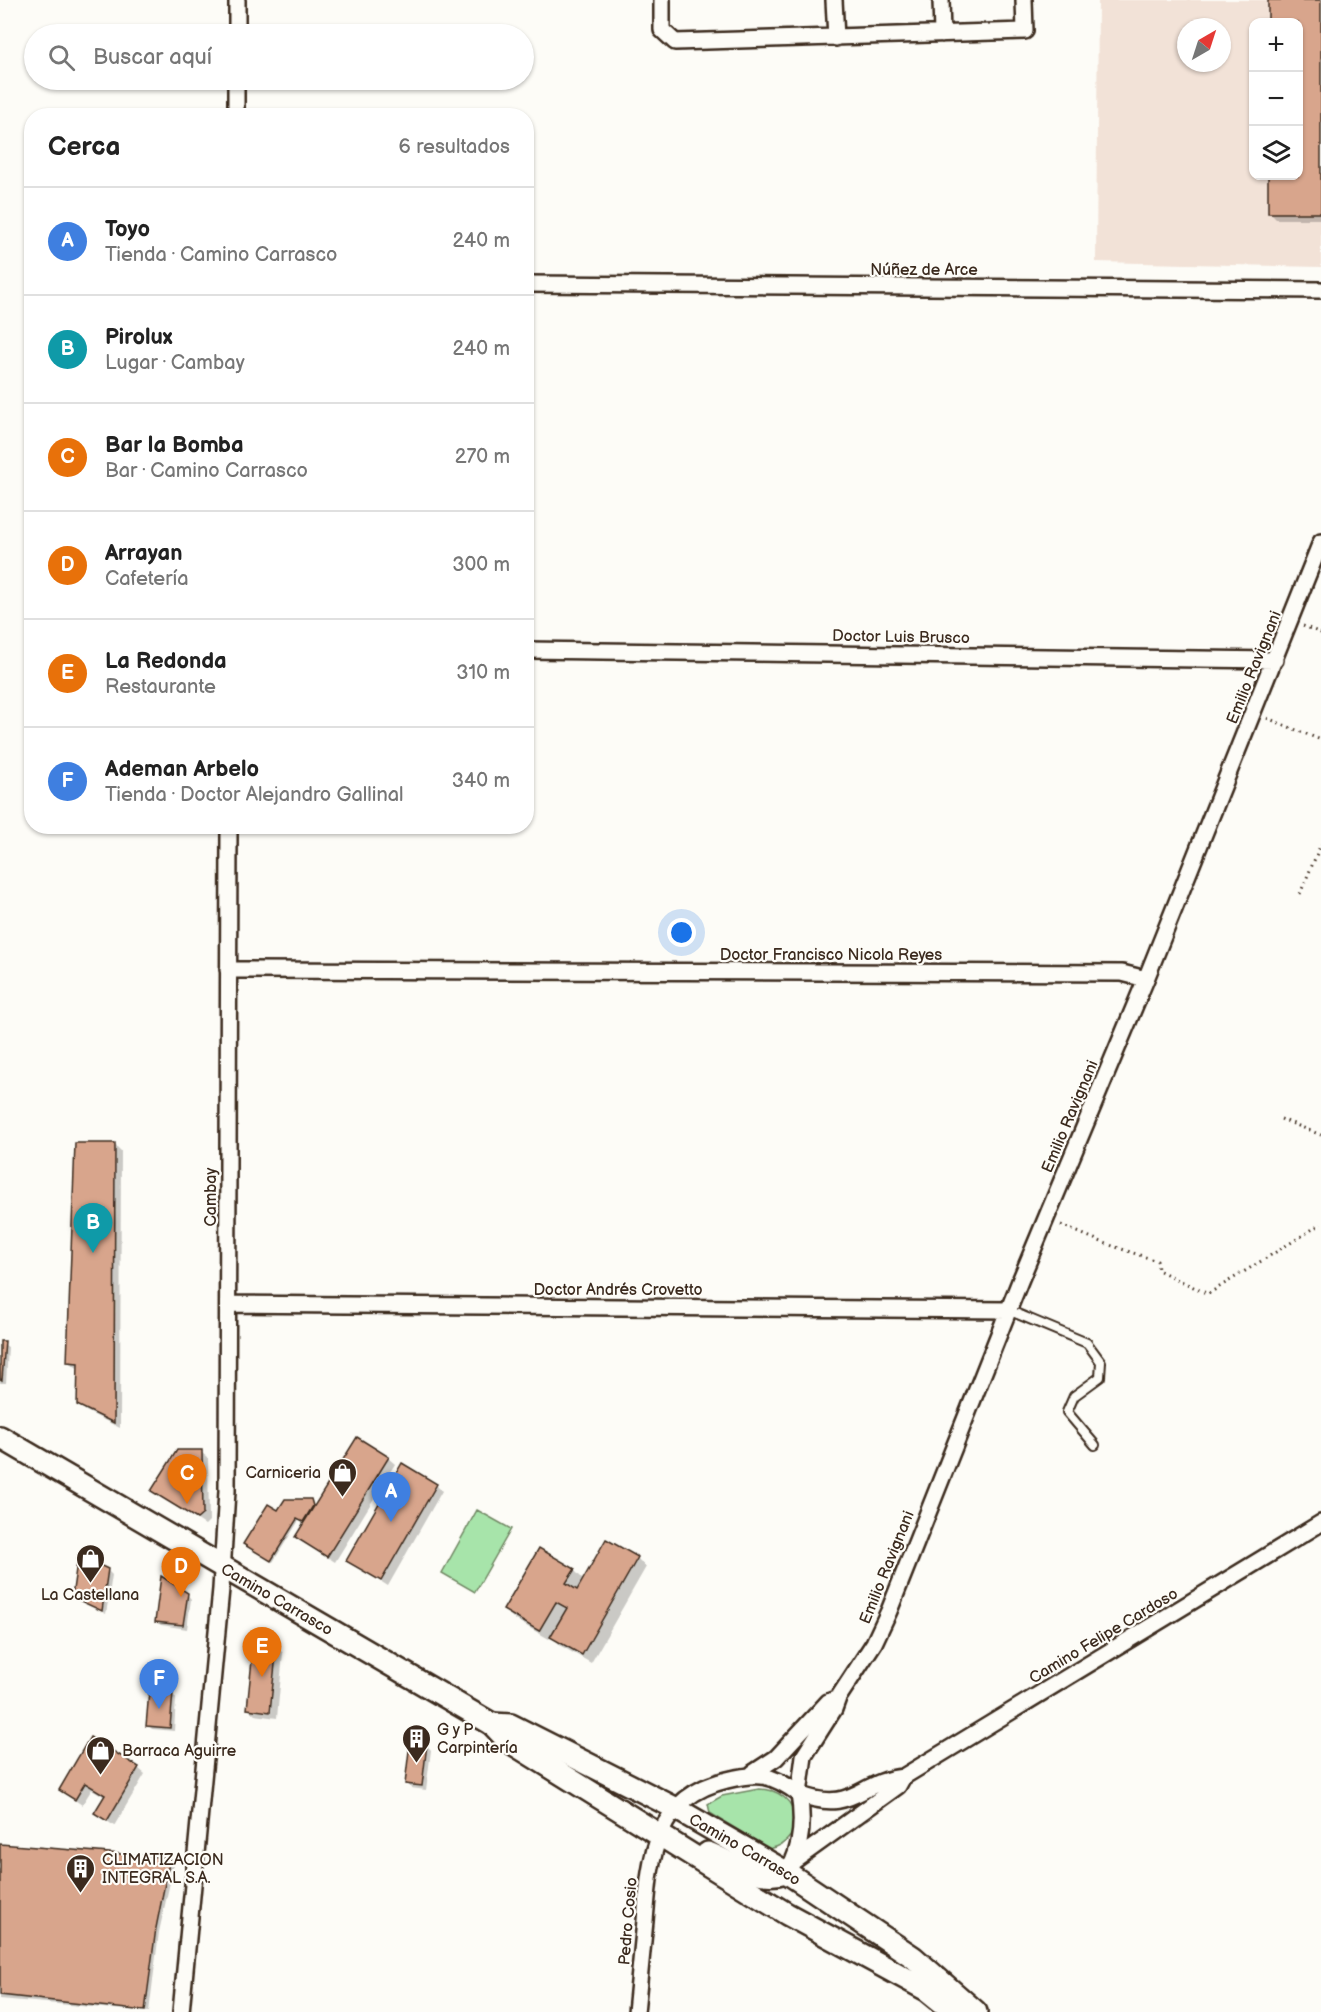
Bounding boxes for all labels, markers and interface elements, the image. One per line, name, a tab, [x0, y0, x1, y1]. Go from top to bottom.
north arrow	[1177, 18, 1231, 72]
map controls	[1249, 18, 1303, 180]
button: +	[1249, 18, 1303, 72]
search box	[24, 24, 534, 90]
icon: search	[45, 41, 78, 74]
text: Buscar aquí	[93, 44, 212, 71]
button: −	[1249, 72, 1303, 126]
button: layers	[1249, 126, 1303, 180]
text: Cerca	[48, 132, 120, 163]
text: 6 resultados	[399, 135, 510, 159]
text: Toyo	[105, 216, 150, 243]
text: A	[61, 229, 74, 253]
text: 240 m	[453, 229, 510, 253]
text: Tienda · Camino Carrasco	[105, 243, 337, 267]
street label: Núñez de Arce	[870, 261, 978, 280]
text: Pirolux	[105, 324, 173, 351]
text: B	[60, 337, 75, 361]
text: 240 m	[453, 337, 510, 361]
text: Lugar · Cambay	[105, 351, 245, 375]
text: Bar la Bomba	[105, 432, 244, 459]
text: C	[60, 445, 75, 469]
text: 270 m	[455, 445, 510, 469]
text: Bar · Camino Carrasco	[105, 459, 308, 483]
text: Arrayan	[105, 540, 182, 567]
text: D	[61, 553, 74, 577]
text: 300 m	[452, 553, 510, 577]
text: Cafetería	[105, 567, 189, 591]
street label: Emilio Ravignani	[1223, 608, 1286, 727]
street label: Doctor Luis Brusco	[832, 627, 970, 648]
text: La Redonda	[105, 648, 227, 675]
text: E	[61, 661, 74, 685]
text: 310 m	[456, 661, 510, 685]
text: Restaurante	[105, 675, 216, 699]
text: Ademan Arbelo	[105, 756, 259, 783]
text: F	[61, 769, 74, 793]
text: 340 m	[452, 769, 510, 793]
text: Tienda · Doctor Alejandro Gallinal	[105, 783, 403, 807]
your location	[667, 918, 696, 947]
street label: Doctor Francisco Nicola Reyes	[720, 946, 942, 965]
street label: Emilio Ravignani	[1038, 1058, 1103, 1176]
street label: Cambay	[202, 1167, 221, 1227]
pin: B	[74, 1204, 112, 1253]
street label: Doctor Andrés Crovetto	[533, 1281, 703, 1300]
pin: C	[168, 1454, 207, 1504]
shop icon: Carniceria	[326, 1456, 358, 1498]
place label: Carniceria	[245, 1464, 321, 1483]
pin: A	[372, 1472, 410, 1522]
street label: Emilio Ravignani	[856, 1508, 919, 1627]
shop icon: La Castellana	[74, 1542, 106, 1584]
pin: D	[162, 1548, 201, 1597]
street label: Camino Carrasco	[217, 1560, 336, 1640]
street label: Camino Felipe Cardoso	[1026, 1584, 1181, 1688]
place label: La Castellana	[41, 1586, 139, 1605]
pin: E	[242, 1628, 282, 1677]
pin: F	[140, 1660, 178, 1709]
place label: G y P Carpintería	[437, 1721, 518, 1758]
building icon: G y P Carpintería	[400, 1722, 432, 1764]
shop icon: Barraca Aguirre	[85, 1734, 117, 1776]
place label: Barraca Aguirre	[122, 1742, 237, 1761]
street label: Camino Carrasco	[685, 1810, 804, 1890]
place label: CLIMATIZACION INTEGRAL S.A.	[102, 1851, 224, 1888]
building icon: CLIMATIZACION INTEGRAL S.A.	[65, 1852, 97, 1894]
street label: Pedro Cosio	[615, 1876, 642, 1966]

